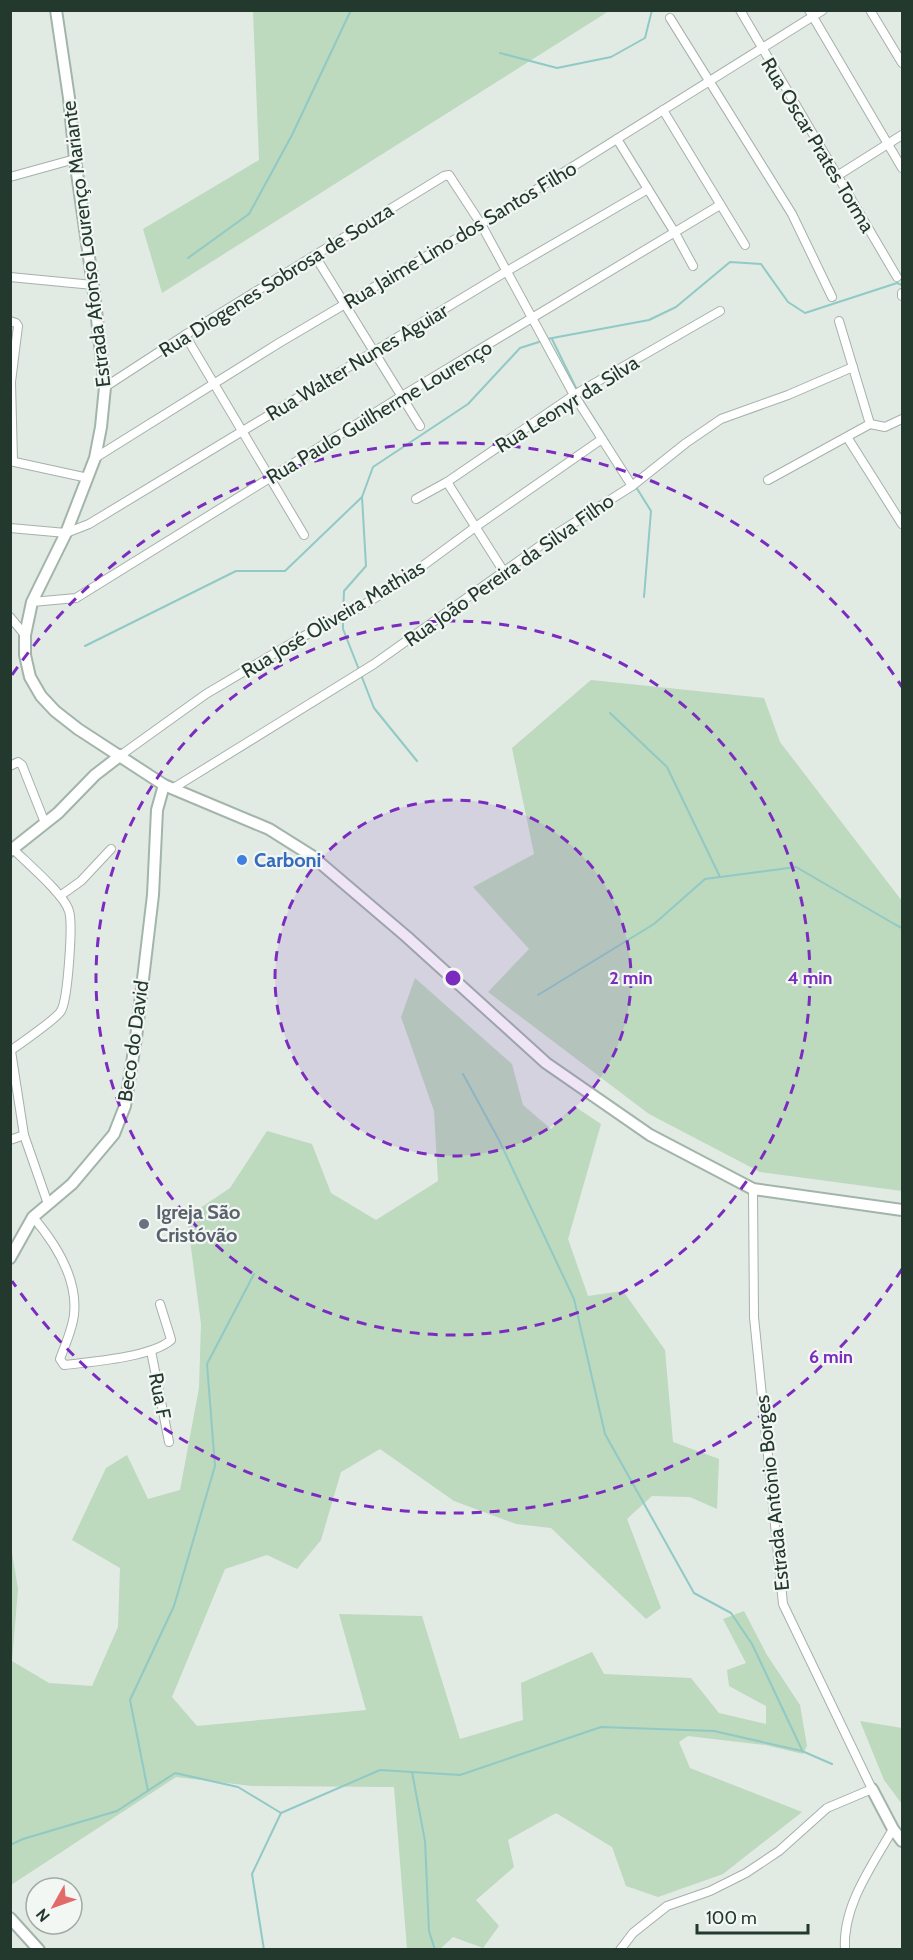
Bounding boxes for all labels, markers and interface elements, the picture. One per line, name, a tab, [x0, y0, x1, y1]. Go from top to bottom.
street label: Rua Oscar Prates Torma	[756, 53, 880, 237]
street label: Estrada Afonso Lourenço Mariante	[57, 99, 115, 389]
street label: Rua Jaime Lino dos Santos Filho	[339, 156, 581, 314]
street label: Rua Diogenes Sobrosa de Souza	[154, 198, 398, 362]
street label: Rua Walter Nunes Aguiar	[262, 298, 453, 426]
street label: Rua Paulo Guilherme Lourenço	[262, 335, 496, 489]
street label: Rua Leonyr da Silva	[491, 350, 643, 458]
street label: Rua João Pereira da Silva Filho	[400, 488, 618, 652]
street label: Rua José Oliveira Mathias	[237, 555, 429, 683]
place label: Carboni	[254, 848, 321, 872]
marker: Carboni	[235, 853, 249, 867]
text: 2 min	[609, 967, 653, 989]
text: 4 min	[787, 967, 833, 989]
centre of rings	[443, 968, 463, 988]
street label: Beco do David	[113, 979, 153, 1103]
place label: Igreja São Cristóvão	[156, 1200, 240, 1247]
marker: Igreja São Cristóvão	[137, 1217, 151, 1231]
text: 6 min	[809, 1346, 853, 1368]
street label: Rua F	[144, 1371, 176, 1422]
street label: Estrada Antônio Borges	[750, 1394, 794, 1592]
north arrow	[24, 1876, 84, 1936]
scale bar	[697, 1897, 808, 1935]
text: N	[32, 1905, 54, 1926]
text: 100 m	[706, 1907, 757, 1929]

